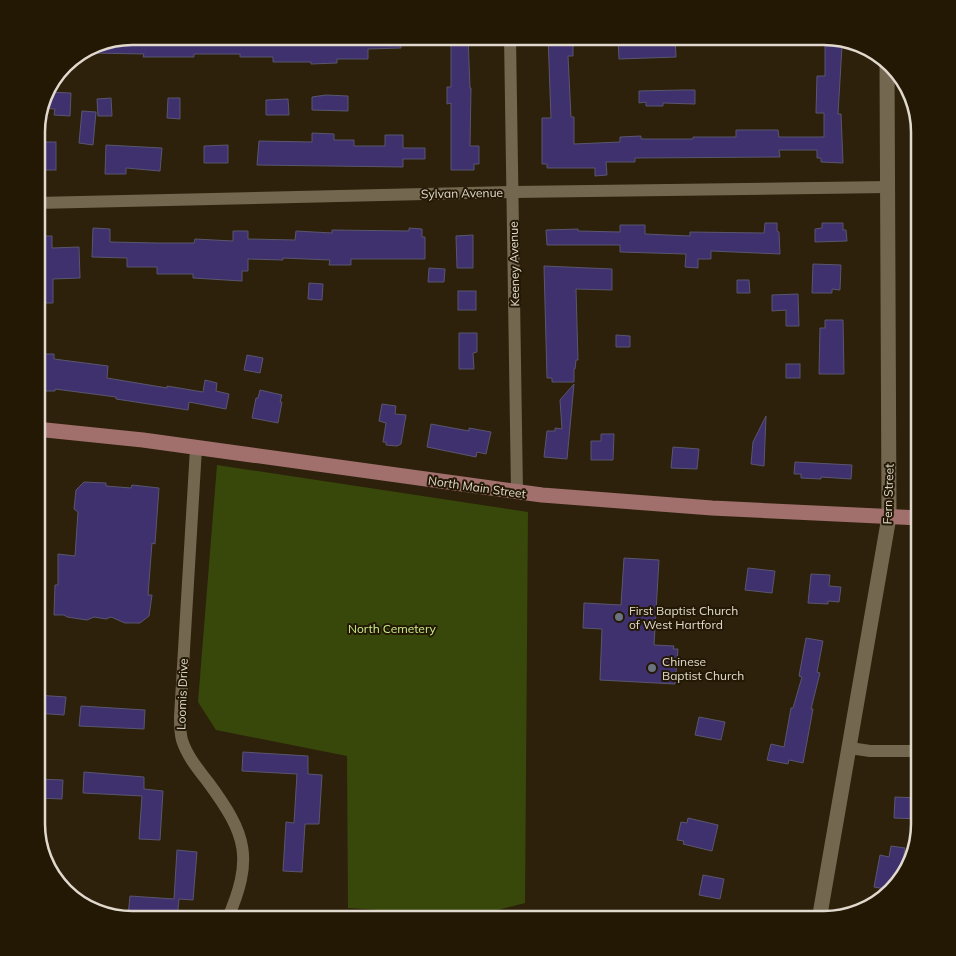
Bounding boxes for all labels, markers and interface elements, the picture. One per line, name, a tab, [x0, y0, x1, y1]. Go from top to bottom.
street label: Sylvan Avenue	[421, 185, 503, 201]
street label: Keeney Avenue	[506, 221, 522, 307]
street label: Fern Street	[879, 463, 897, 525]
street label: North Main Street	[427, 473, 527, 501]
place label: First Baptist Church of West Hartford	[629, 603, 738, 632]
marker: First Baptist Church of West Hartford	[613, 611, 625, 623]
park label: North Cemetery	[348, 621, 437, 636]
place label: Chinese Baptist Church	[662, 654, 744, 683]
street label: Loomis Drive	[173, 658, 191, 730]
marker: Chinese Baptist Church	[646, 662, 658, 674]

